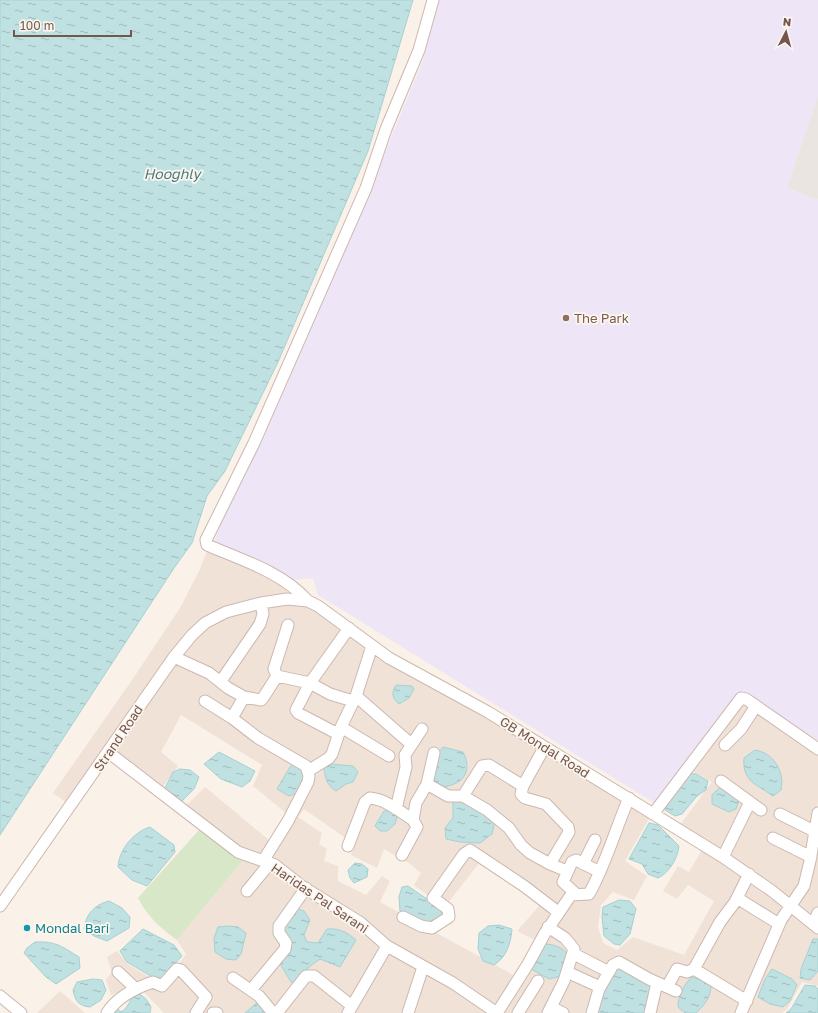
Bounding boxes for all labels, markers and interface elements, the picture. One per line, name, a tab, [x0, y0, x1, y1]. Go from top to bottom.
scale bar	[14, 12, 131, 38]
north arrow	[766, 12, 806, 52]
text: N	[782, 15, 792, 28]
text: 100 m	[20, 18, 54, 33]
water label: Hooghly	[144, 165, 203, 182]
place label: The Park	[574, 310, 630, 326]
marker: The Park	[561, 313, 571, 323]
street label: Strand Road	[90, 702, 146, 774]
street label: GB Mondal Road	[497, 713, 593, 781]
street label: Haridas Pal Sarani	[268, 860, 372, 936]
place label: Mondal Bari	[35, 920, 109, 936]
marker: Mondal Bari	[22, 923, 32, 933]

